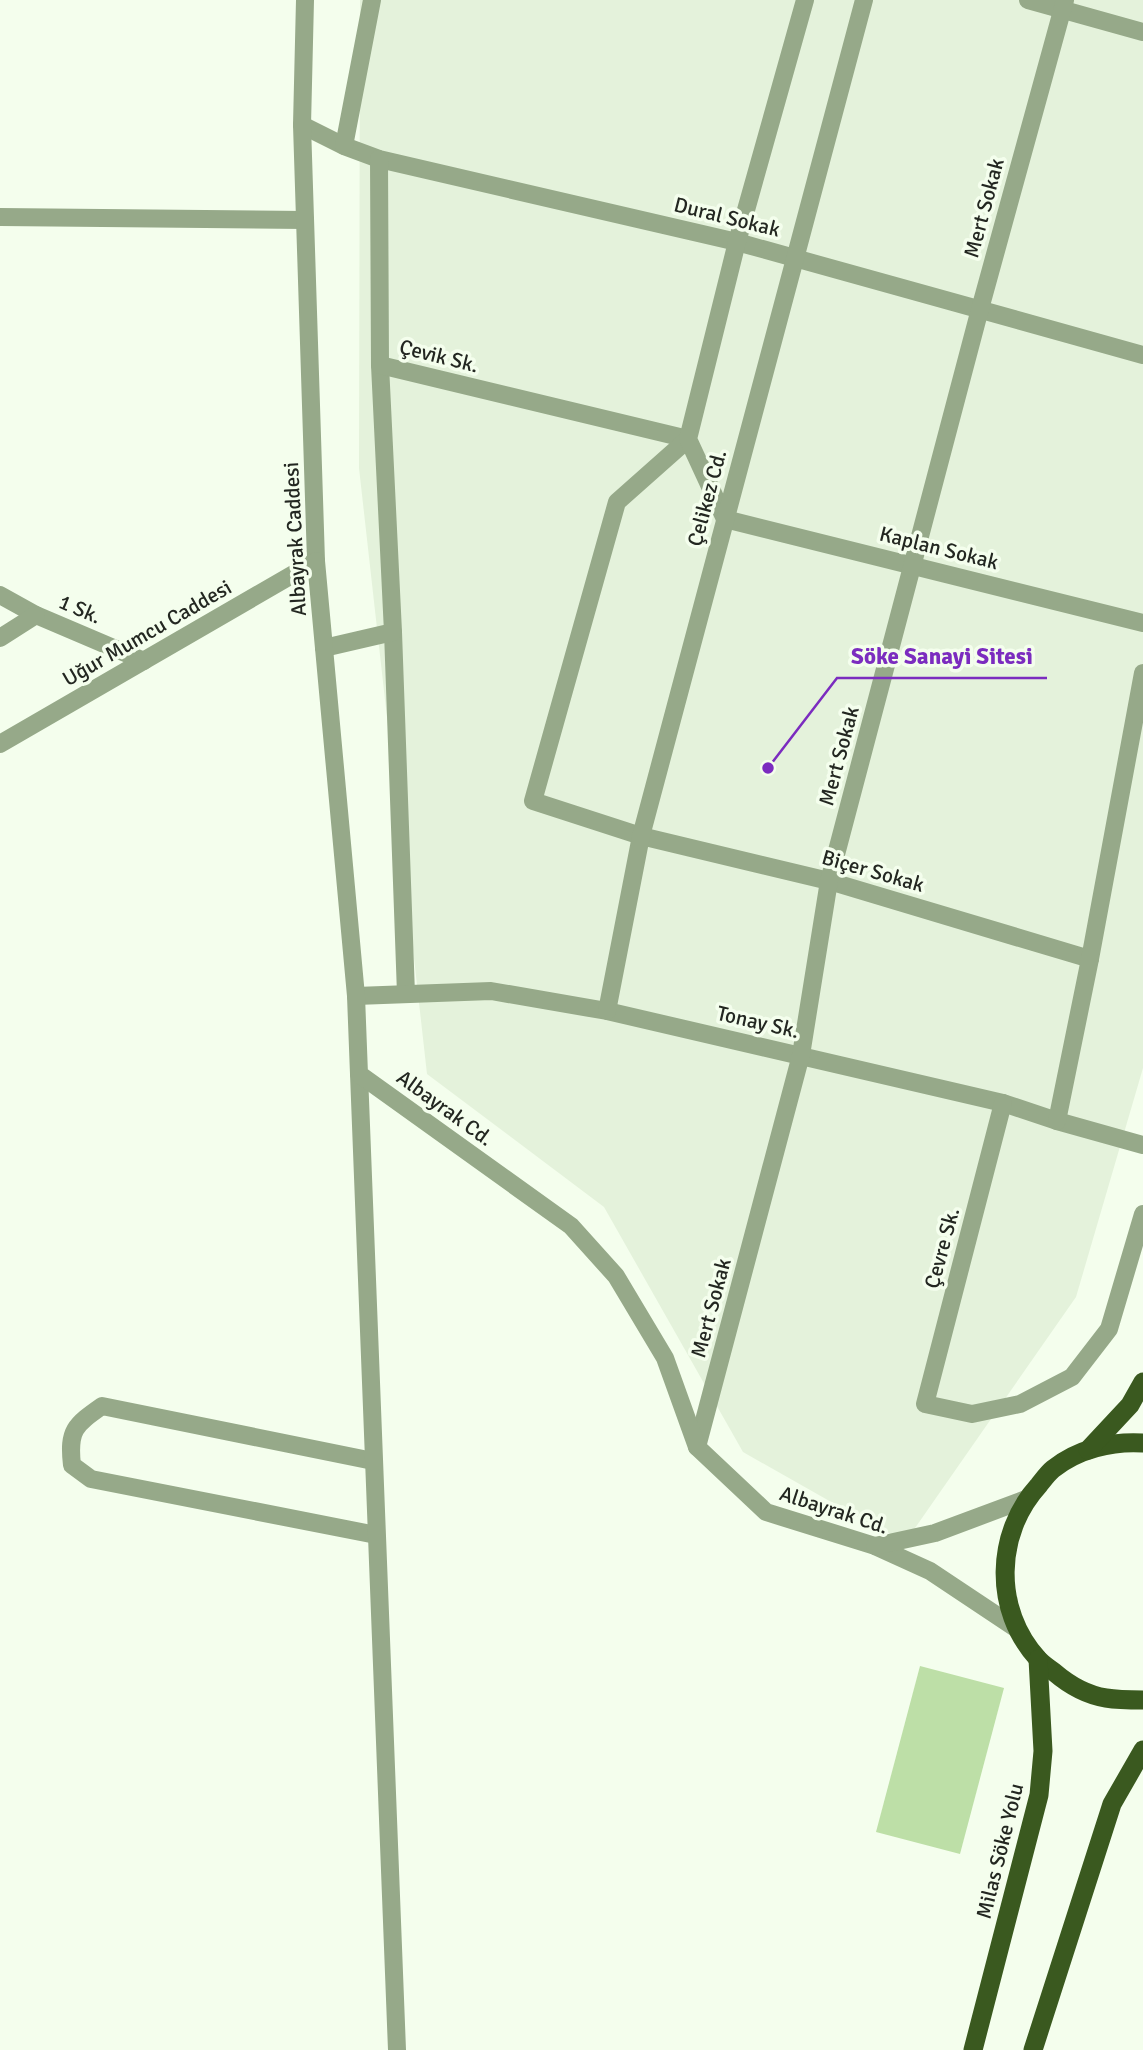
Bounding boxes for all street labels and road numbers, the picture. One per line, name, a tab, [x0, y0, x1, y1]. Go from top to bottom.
street label: Mert Sokak	[958, 155, 1010, 261]
street label: Dural Sokak	[671, 191, 783, 243]
street label: Çevik Sk.	[397, 334, 481, 378]
street label: Çelikez Cd.	[682, 447, 732, 549]
street label: Albayrak Caddesi	[278, 461, 312, 617]
street label: Kaplan Sokak	[877, 521, 1002, 575]
street label: Uğur Mumcu Caddesi	[58, 574, 236, 692]
street label: 1 Sk.	[55, 588, 105, 630]
street label: Mert Sokak	[813, 703, 865, 809]
street label: Biçer Sokak	[819, 844, 928, 898]
street label: Tonay Sk.	[714, 1000, 802, 1044]
street label: Albayrak Cd.	[392, 1064, 498, 1152]
street label: Çevre Sk.	[919, 1205, 965, 1291]
street label: Mert Sokak	[685, 1255, 737, 1361]
street label: Albayrak Cd.	[776, 1480, 892, 1540]
street label: Milas Söke Yolu	[971, 1781, 1029, 1921]

